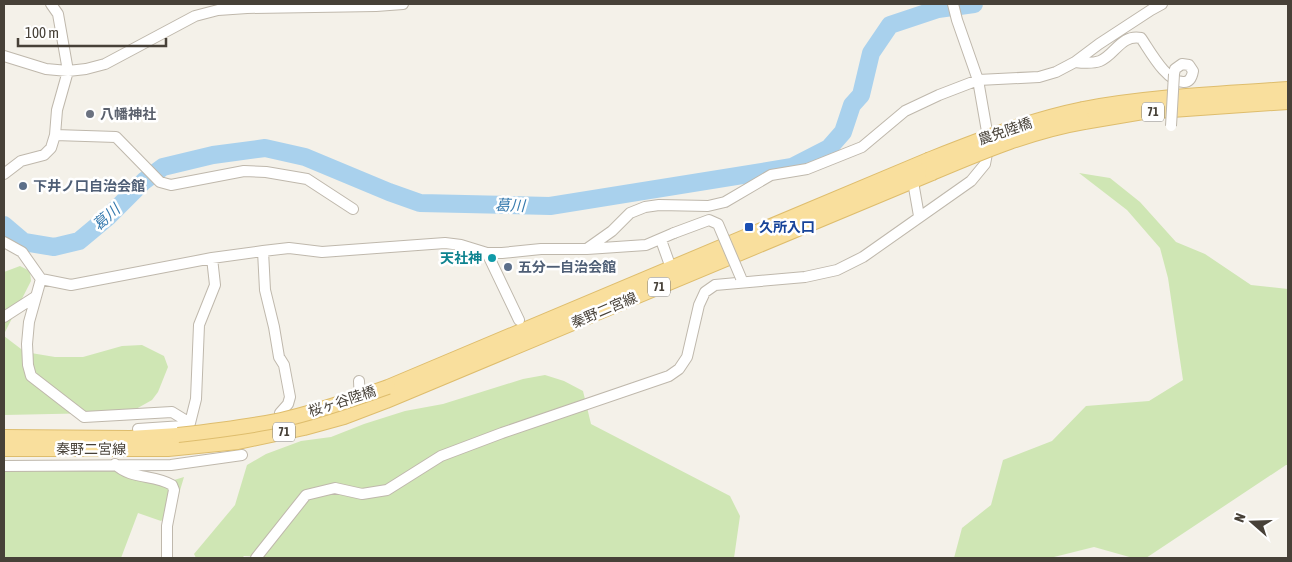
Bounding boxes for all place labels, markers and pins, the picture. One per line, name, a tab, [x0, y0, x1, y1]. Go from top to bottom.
place label: 八幡神社	[100, 106, 156, 122]
marker: 八幡神社	[84, 108, 96, 120]
place label: 下井ノ口自治会館	[33, 178, 145, 194]
marker: 下井ノ口自治会館	[17, 180, 29, 192]
place label: 久所入口	[759, 219, 815, 235]
marker: 久所入口	[743, 221, 755, 233]
place label: 天社神	[440, 250, 482, 266]
marker: 天社神	[486, 252, 498, 264]
place label: 五分一自治会館	[518, 259, 616, 275]
marker: 五分一自治会館	[502, 261, 514, 273]

